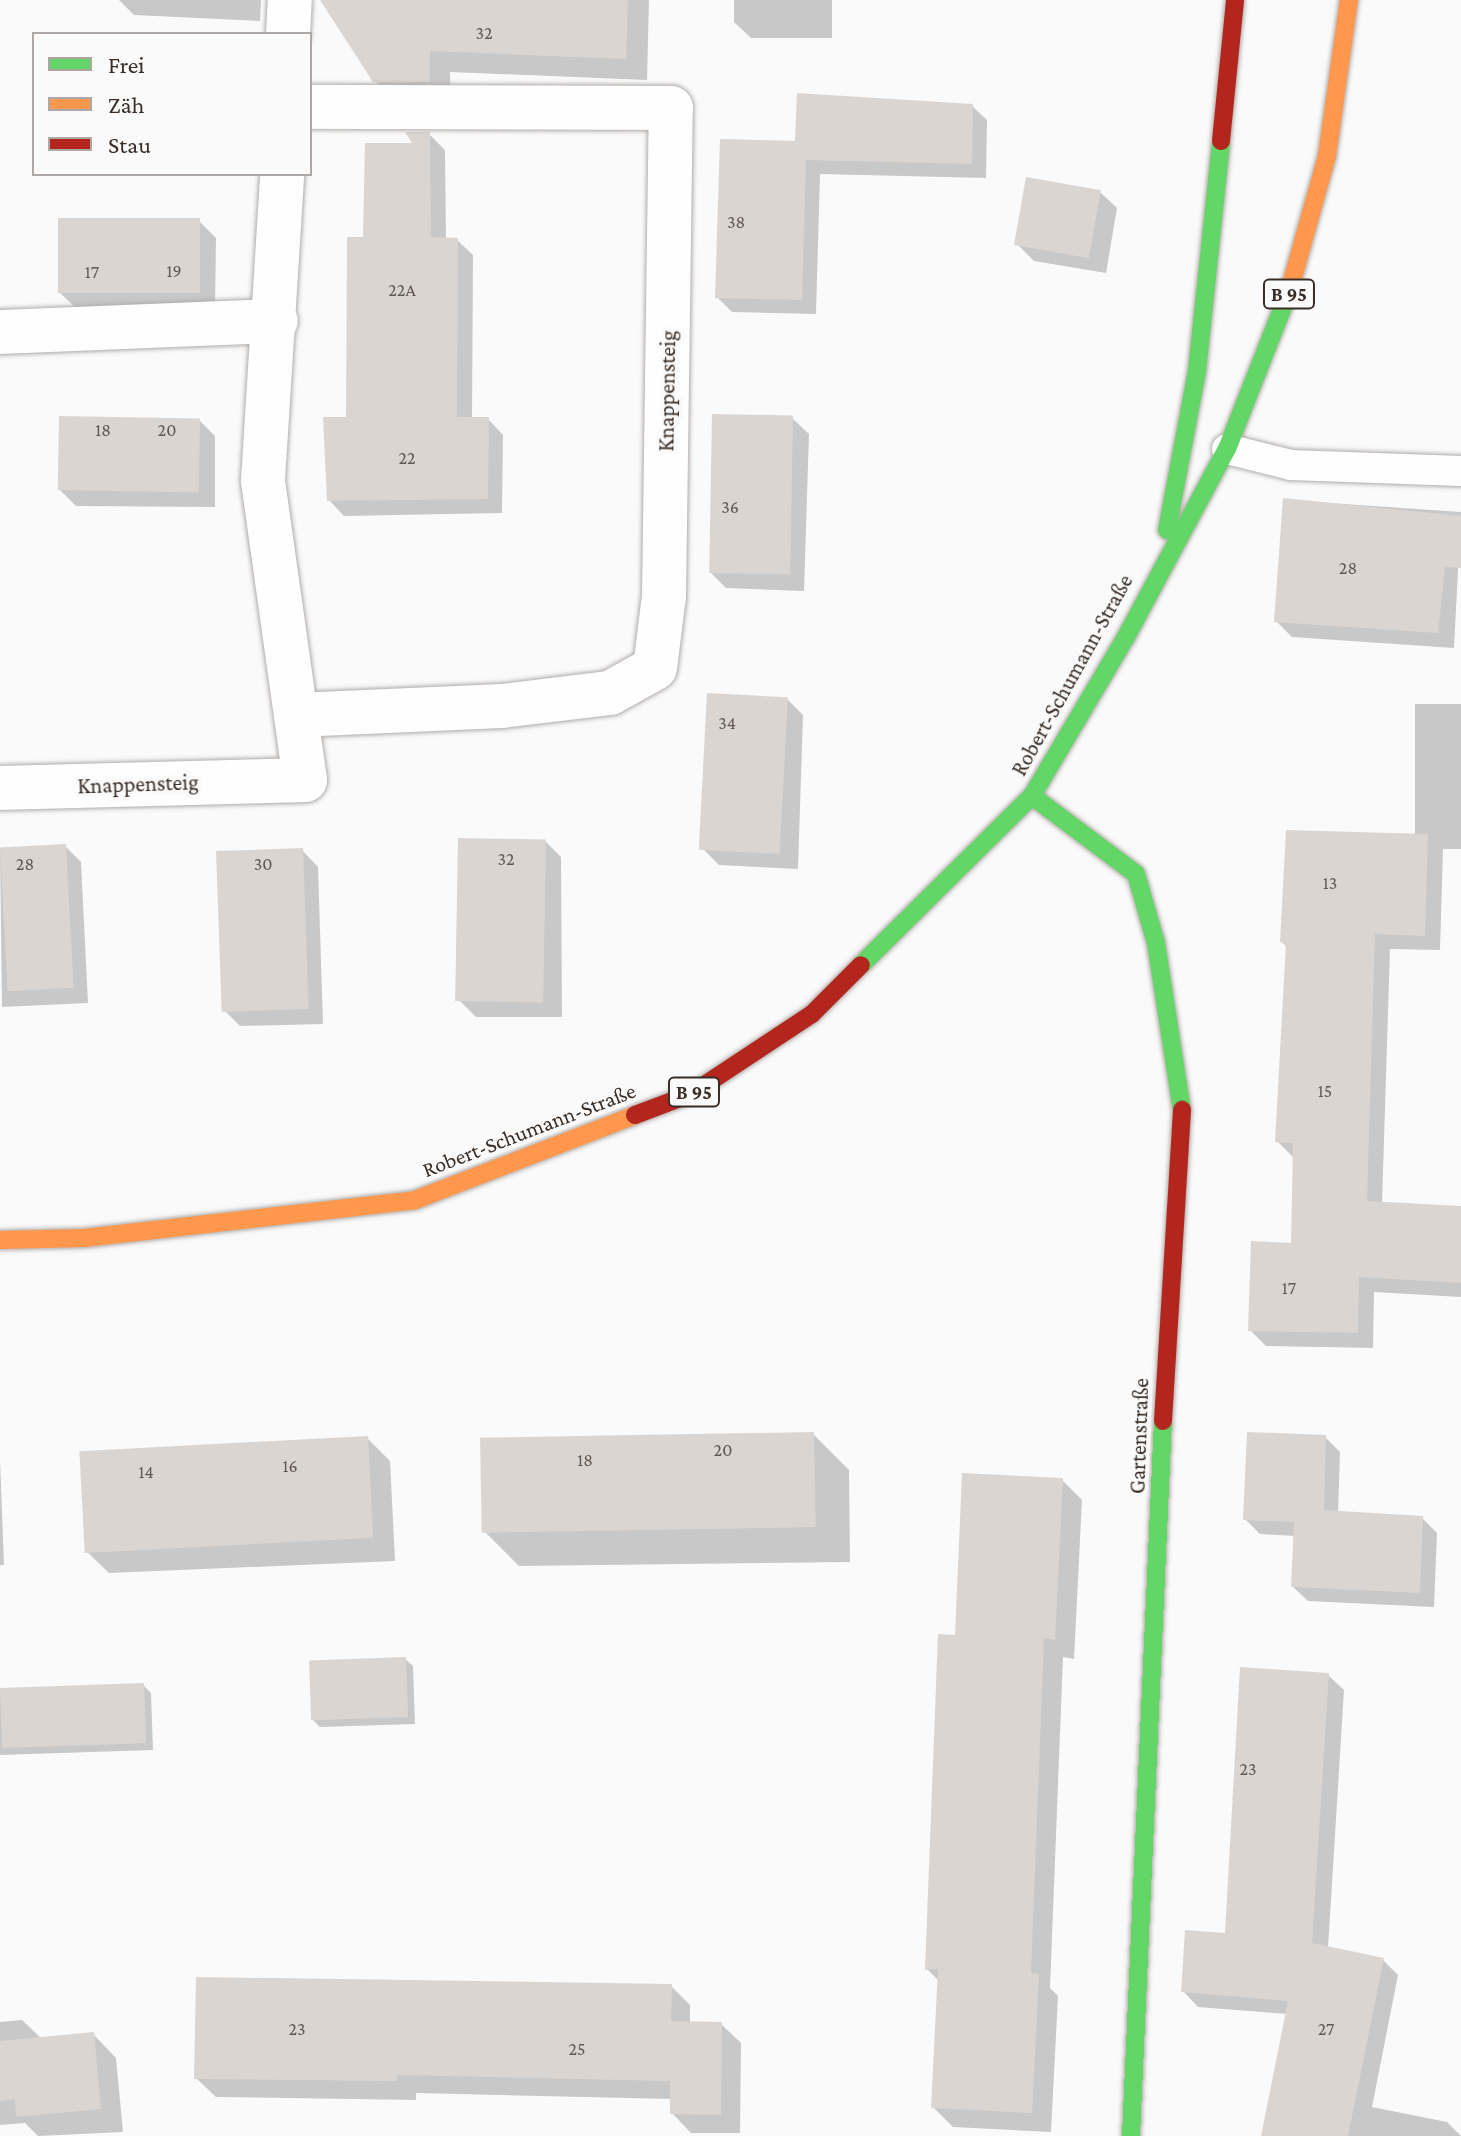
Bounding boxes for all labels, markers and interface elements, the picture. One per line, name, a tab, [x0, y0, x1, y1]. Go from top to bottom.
house number: 32	[475, 22, 493, 44]
legend	[32, 32, 312, 176]
text: Frei	[108, 51, 145, 78]
text: Zäh	[108, 91, 145, 118]
text: Stau	[108, 131, 151, 158]
house number: 38	[727, 211, 745, 233]
house number: 19	[166, 260, 182, 282]
house number: 17	[85, 261, 99, 283]
road number: B 95	[1261, 278, 1317, 310]
house number: 22A	[388, 279, 416, 301]
street label: Knappensteig	[653, 330, 681, 452]
house number: 18	[95, 419, 111, 441]
house number: 20	[158, 419, 176, 441]
house number: 22	[398, 447, 416, 469]
house number: 36	[721, 496, 739, 518]
house number: 28	[1339, 557, 1357, 579]
street label: Robert-Schumann-Straße	[1006, 570, 1138, 780]
house number: 34	[718, 712, 736, 734]
street label: Knappensteig	[77, 769, 199, 799]
house number: 32	[497, 848, 515, 870]
house number: 28	[16, 853, 34, 875]
house number: 30	[254, 853, 272, 875]
house number: 13	[1323, 872, 1337, 894]
road number: B 95	[666, 1076, 722, 1108]
street label: Robert-Schumann-Straße	[419, 1077, 639, 1183]
house number: 15	[1318, 1080, 1332, 1102]
house number: 17	[1282, 1277, 1296, 1299]
street label: Gartenstraße	[1124, 1378, 1154, 1494]
house number: 20	[714, 1439, 732, 1461]
house number: 18	[577, 1449, 593, 1471]
house number: 16	[282, 1455, 298, 1477]
house number: 14	[138, 1461, 154, 1483]
house number: 23	[1239, 1758, 1257, 1780]
house number: 23	[288, 2018, 306, 2040]
house number: 27	[1318, 2018, 1334, 2040]
house number: 25	[568, 2038, 586, 2060]

